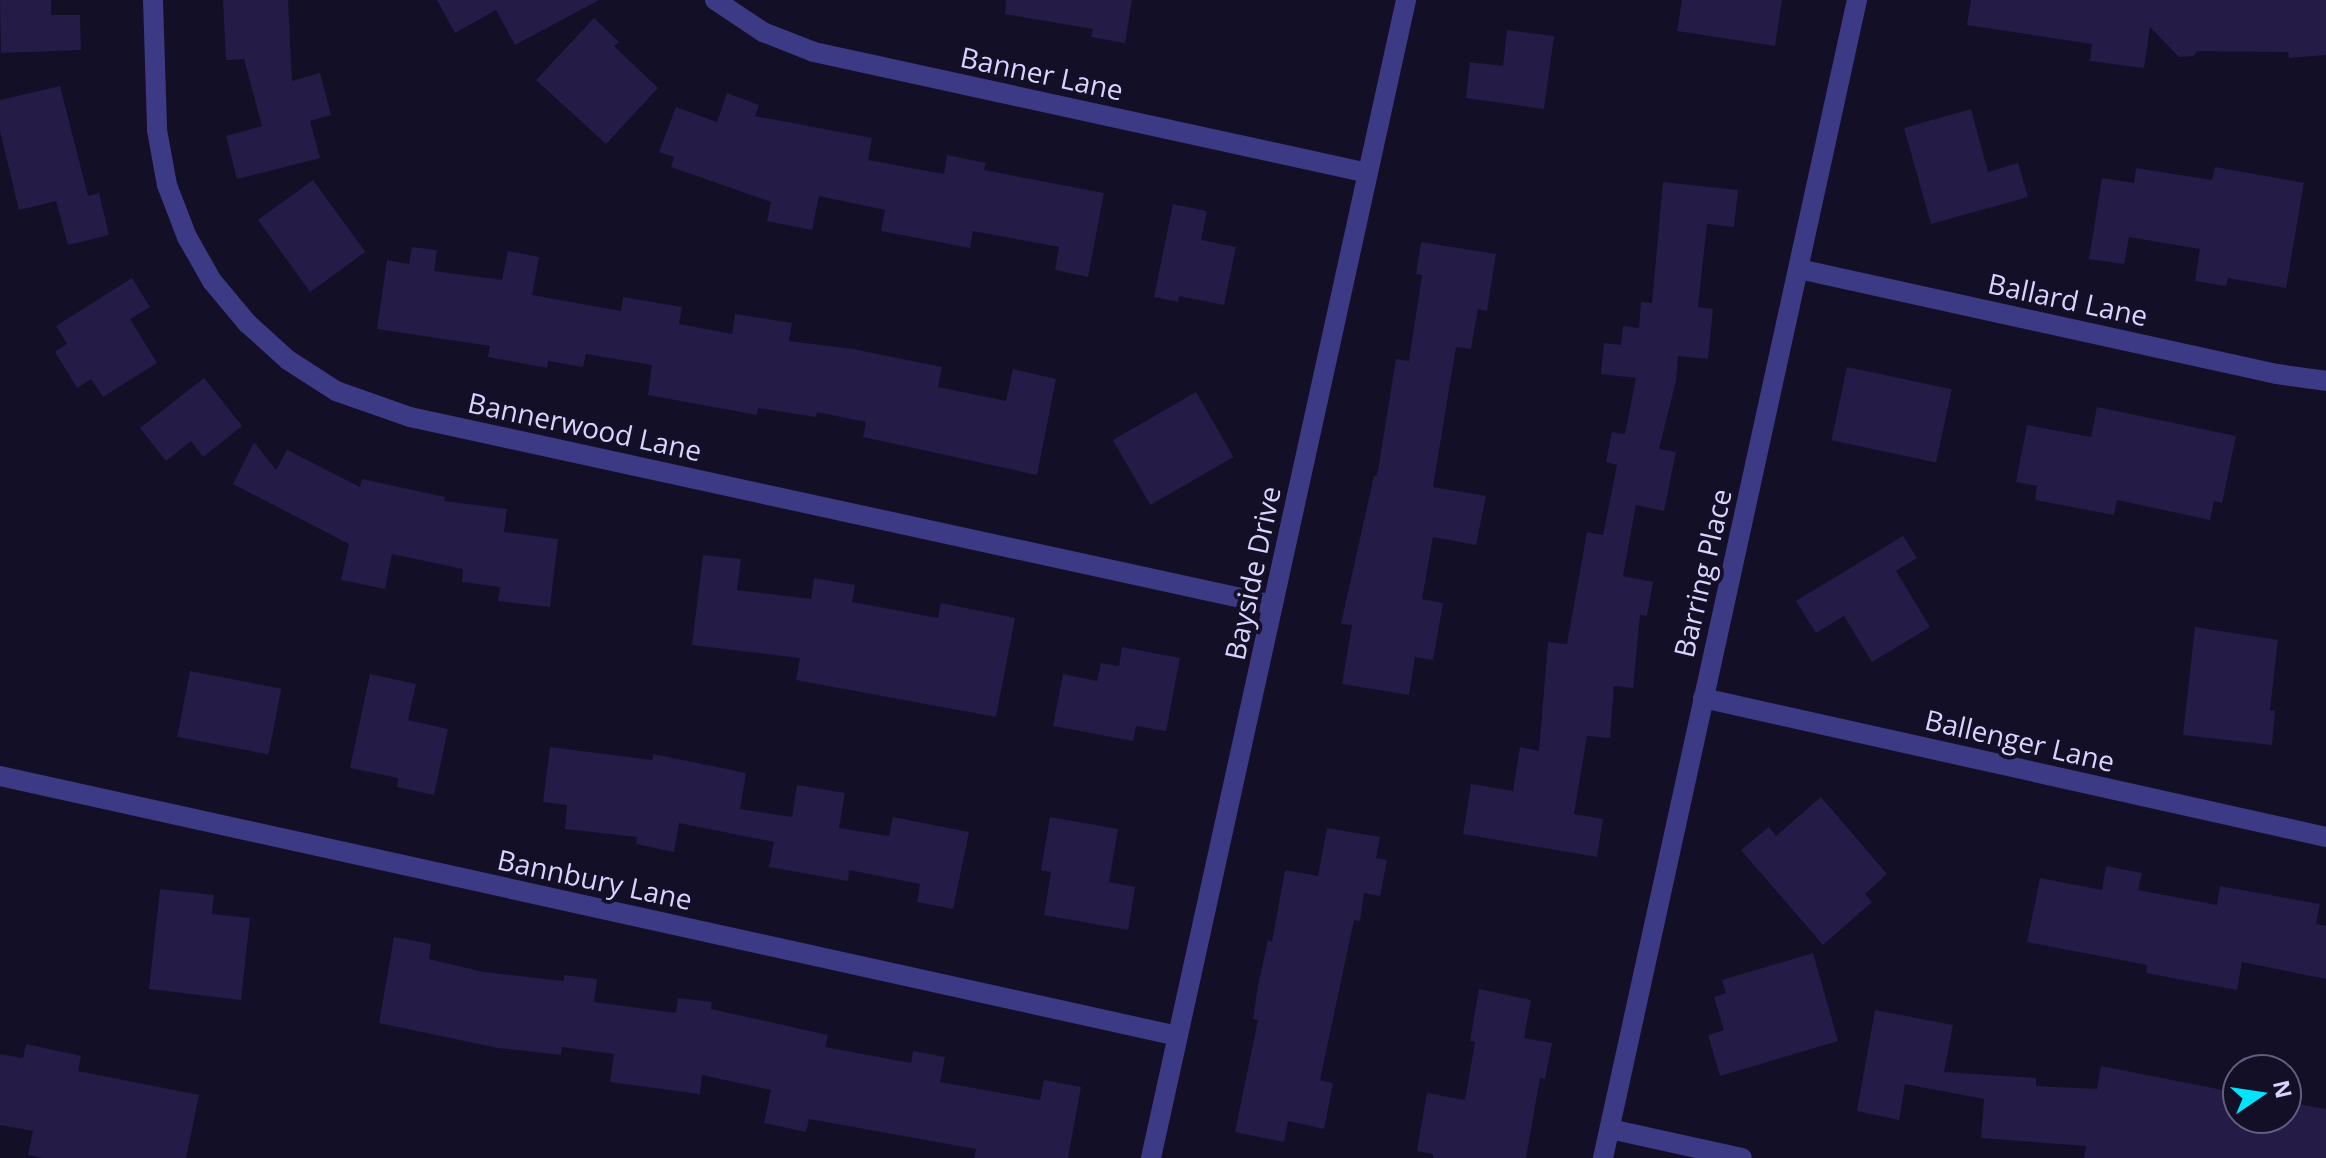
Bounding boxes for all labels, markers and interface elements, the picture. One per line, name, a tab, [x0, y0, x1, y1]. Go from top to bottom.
street label: Banner Lane	[958, 39, 1126, 107]
street label: Ballard Lane	[1985, 266, 2151, 332]
street label: Bannerwood Lane	[465, 385, 705, 467]
street label: Bayside Drive	[1217, 483, 1287, 663]
street label: Barring Place	[1666, 485, 1738, 661]
street label: Ballenger Lane	[1922, 702, 2118, 778]
street label: Bannbury Lane	[495, 842, 695, 916]
north arrow	[2222, 1054, 2302, 1134]
text: N	[2267, 1077, 2300, 1101]

